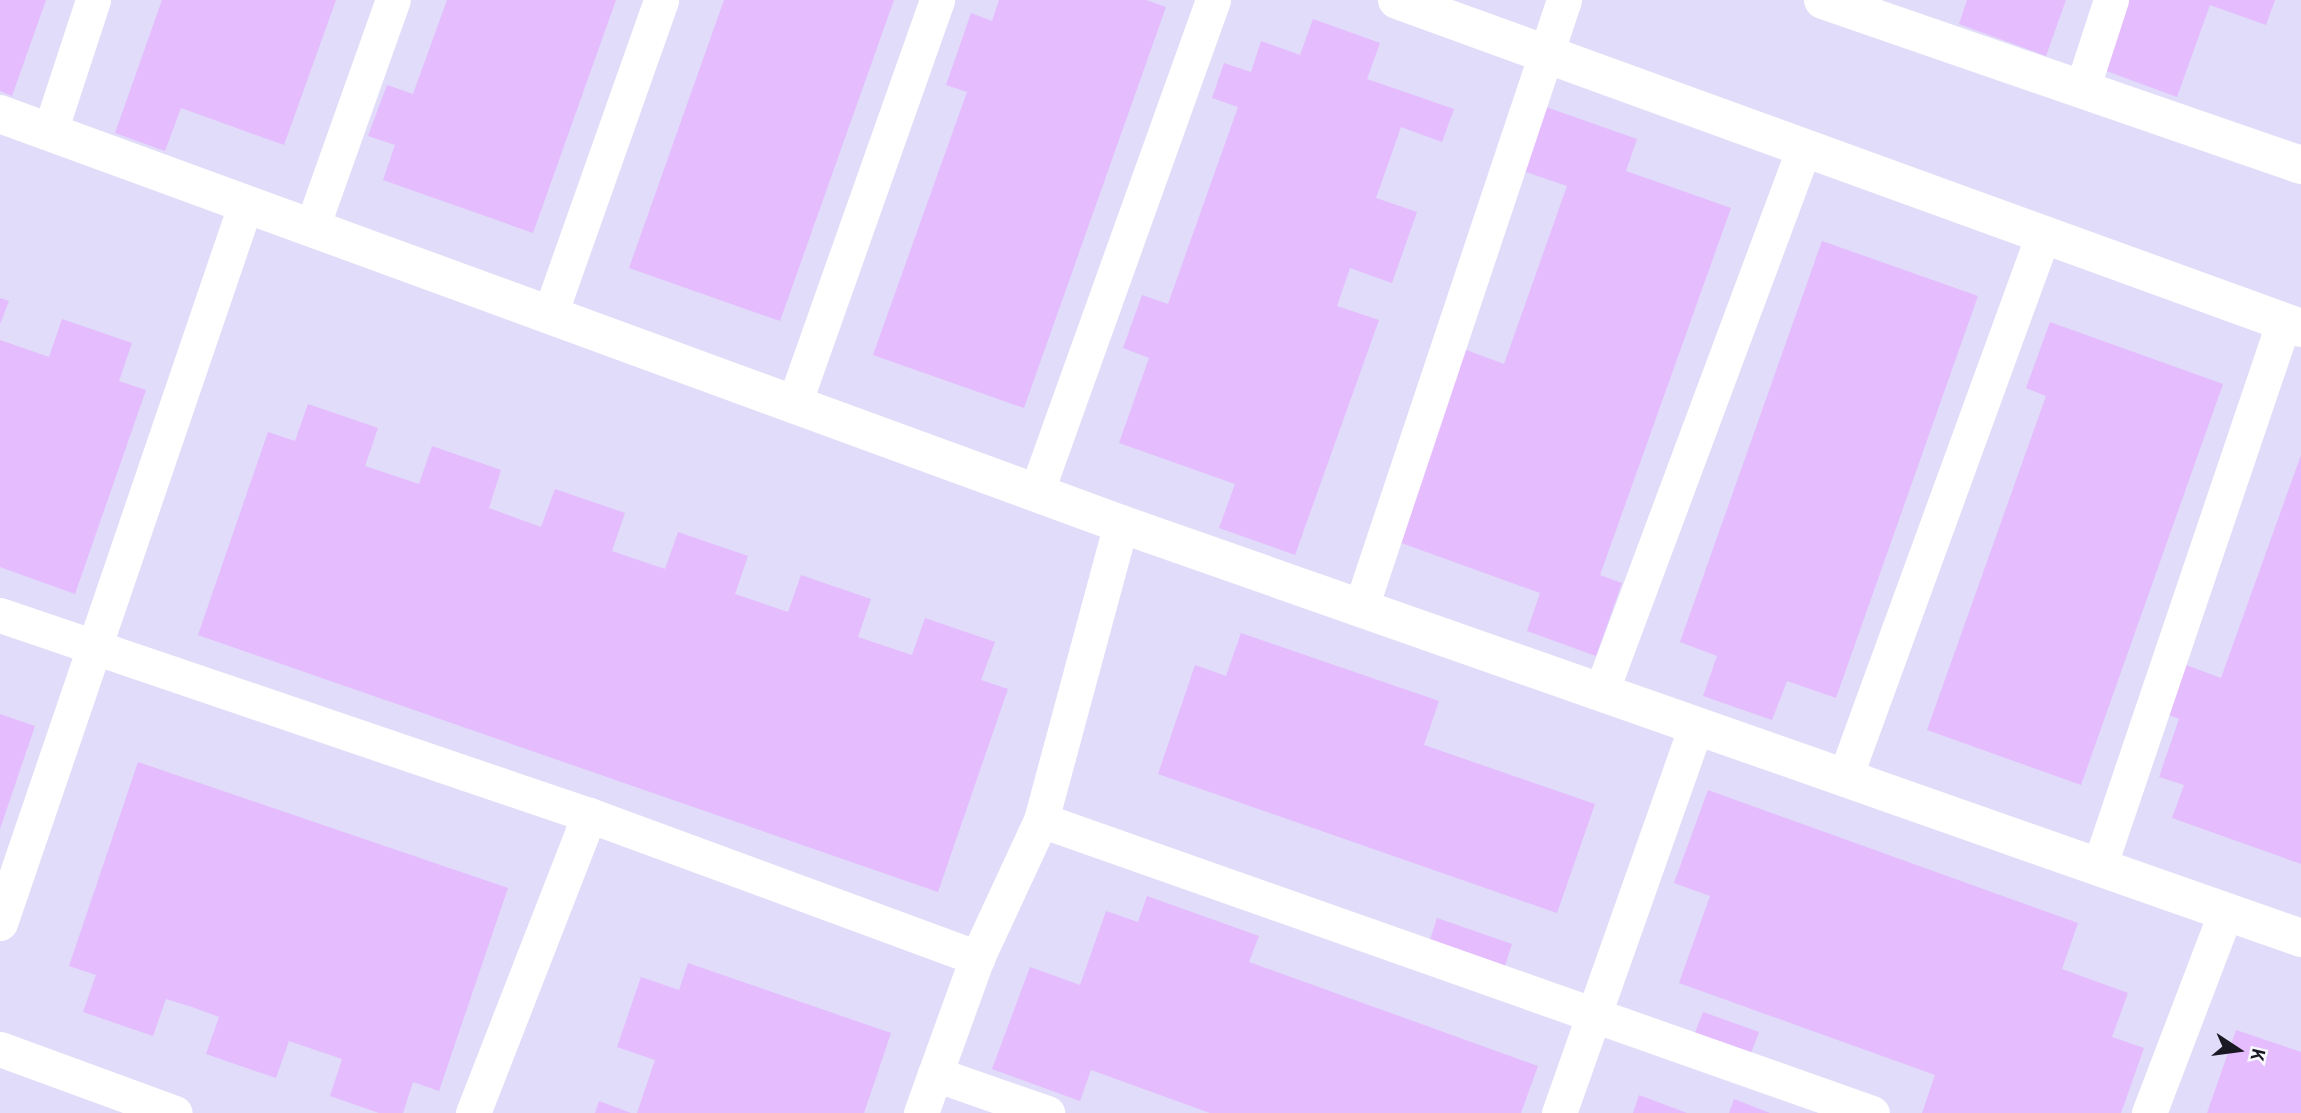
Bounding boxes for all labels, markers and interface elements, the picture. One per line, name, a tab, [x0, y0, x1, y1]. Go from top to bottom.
north arrow	[2203, 1015, 2273, 1085]
text: K	[2245, 1046, 2272, 1063]

